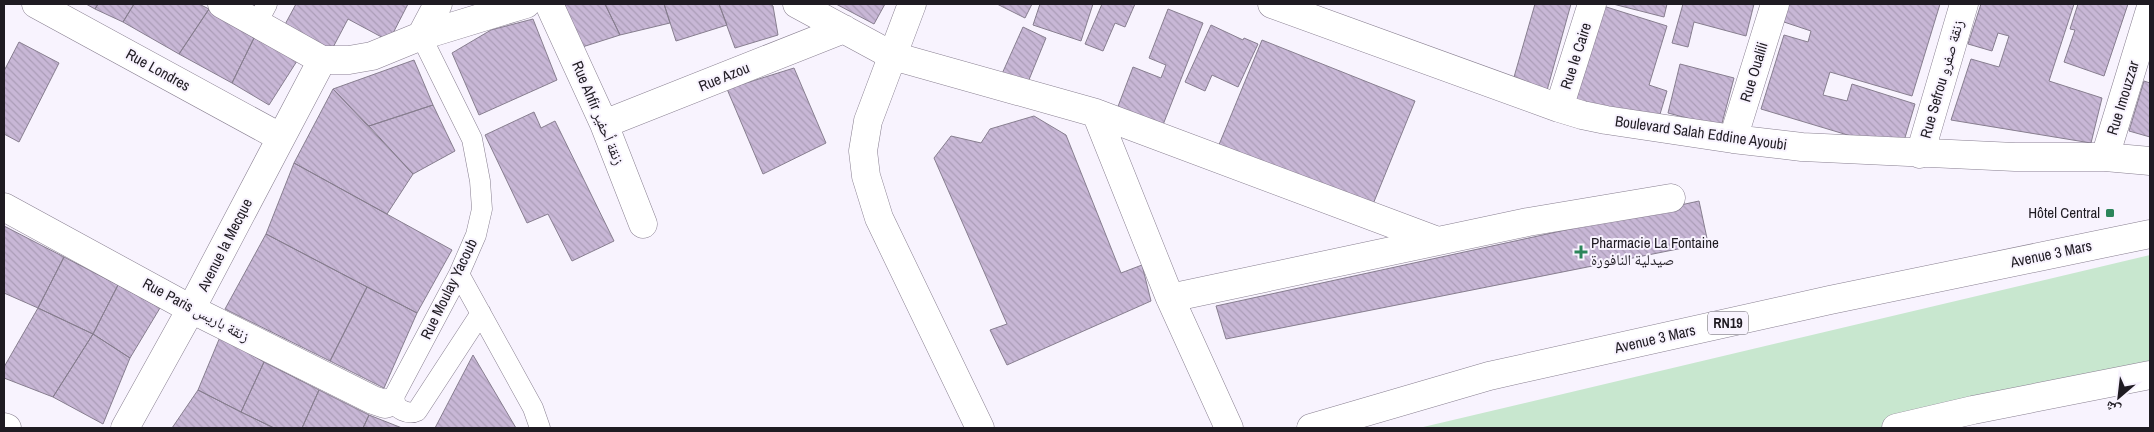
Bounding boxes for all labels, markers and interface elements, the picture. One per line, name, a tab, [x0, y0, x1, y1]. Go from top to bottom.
street label: Rue Sefrou زنقة صفرو	[1915, 17, 1969, 141]
street label: Rue le Caire	[1555, 20, 1596, 92]
street label: Rue Oualili	[1734, 39, 1773, 104]
street label: Rue Londres	[122, 43, 194, 96]
street label: Rue Azou	[695, 57, 752, 96]
street label: Rue Ahfir زنقة أحفير	[567, 58, 630, 168]
street label: Rue Imouzzar	[2101, 58, 2144, 138]
street label: Boulevard Salah Eddine Ayoubi	[1614, 110, 1788, 155]
street label: Avenue la Mecque	[192, 195, 257, 296]
place label: Hôtel Central	[2028, 202, 2100, 223]
marker: Hôtel Central	[2104, 207, 2116, 219]
place label: Pharmacie La Fontaine صيدلية النافورة	[1591, 232, 1719, 270]
street label: Rue Moulay Yacoub	[415, 235, 482, 343]
street label: Avenue 3 Mars	[2007, 235, 2093, 273]
marker: Pharmacie La Fontaine صيدلية النافورة	[1575, 246, 1587, 258]
street label: Rue Paris زنقة باريس	[139, 273, 254, 347]
road number: RN19	[1708, 312, 1748, 334]
street label: Avenue 3 Mars	[1611, 319, 1697, 358]
north arrow	[2094, 372, 2144, 422]
text: ش	[2102, 397, 2124, 420]

